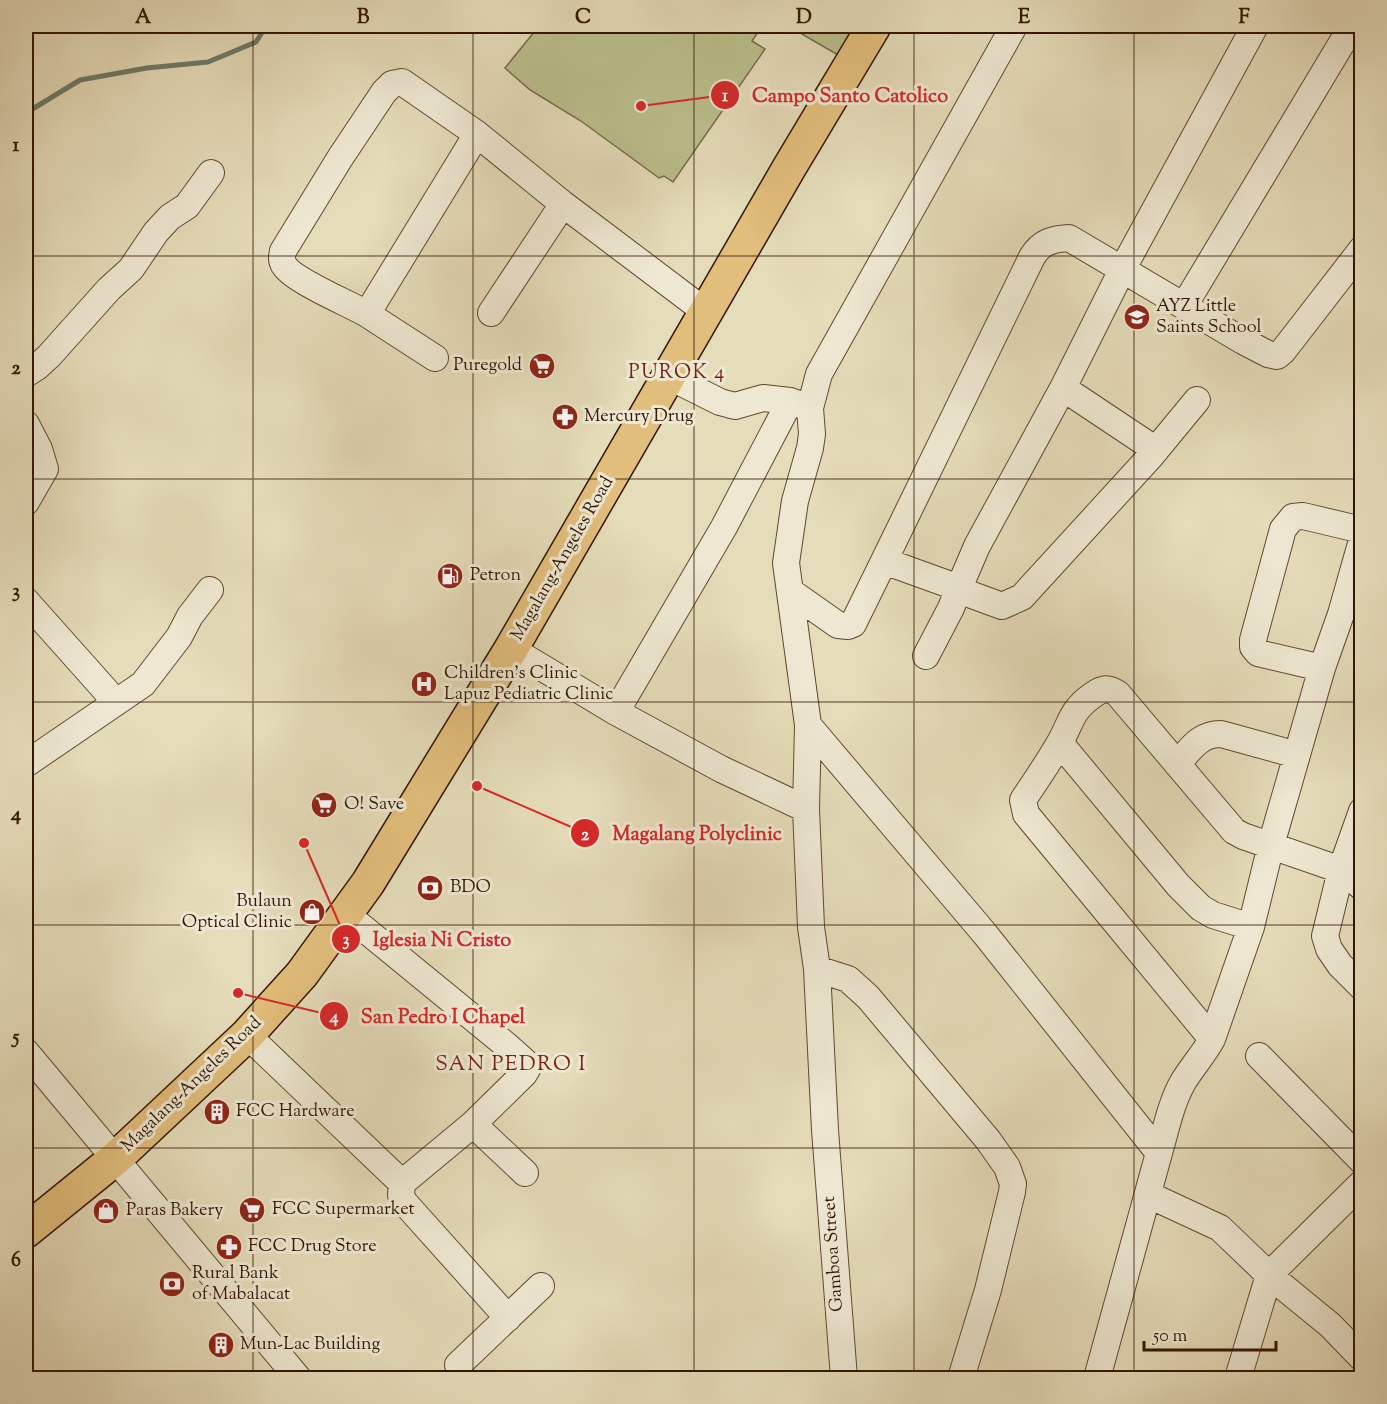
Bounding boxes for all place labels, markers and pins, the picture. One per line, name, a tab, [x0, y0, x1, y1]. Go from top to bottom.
callout: Campo Santo Catolico	[710, 76, 960, 114]
place label: AYZ Little Saints School	[1156, 294, 1261, 341]
school or university icon: AYZ Little Saints School	[1122, 302, 1152, 332]
supermarket icon: Puregold	[527, 351, 557, 381]
place label: Puregold	[453, 353, 522, 379]
pharmacy icon: Mercury Drug	[550, 402, 580, 432]
place label: Mercury Drug	[584, 404, 694, 430]
fuel station icon: Petron	[435, 561, 465, 591]
place label: Petron	[470, 563, 521, 589]
place label: Children's Clinic Lapuz Pediatric Clinic	[444, 661, 614, 708]
hospital icon: Children's Clinic Lapuz Pediatric Clinic	[409, 669, 439, 699]
supermarket icon: O! Save	[309, 790, 339, 820]
place label: O! Save	[344, 792, 404, 818]
callout: Magalang Polyclinic	[570, 814, 793, 852]
bank icon: BDO	[415, 873, 445, 903]
place label: BDO	[450, 875, 491, 901]
place label: Bulaun Optical Clinic	[182, 889, 292, 936]
shop icon: Bulaun Optical Clinic	[297, 897, 327, 927]
callout: Iglesia Ni Cristo	[331, 920, 524, 958]
callout: San Pedro I Chapel	[319, 997, 538, 1035]
building icon: FCC Hardware	[202, 1097, 232, 1127]
place label: FCC Hardware	[236, 1099, 355, 1125]
supermarket icon: FCC Supermarket	[237, 1195, 267, 1225]
shop icon: Paras Bakery	[91, 1196, 121, 1226]
place label: FCC Supermarket	[272, 1197, 415, 1223]
place label: Paras Bakery	[126, 1198, 223, 1224]
pharmacy icon: FCC Drug Store	[214, 1232, 244, 1262]
place label: FCC Drug Store	[248, 1234, 377, 1260]
place label: Rural Bank of Mabalacat	[192, 1261, 290, 1308]
bank icon: Rural Bank of Mabalacat	[157, 1269, 187, 1299]
building icon: Mun-Lac Building	[206, 1330, 236, 1360]
place label: Mun-Lac Building	[240, 1332, 380, 1358]

